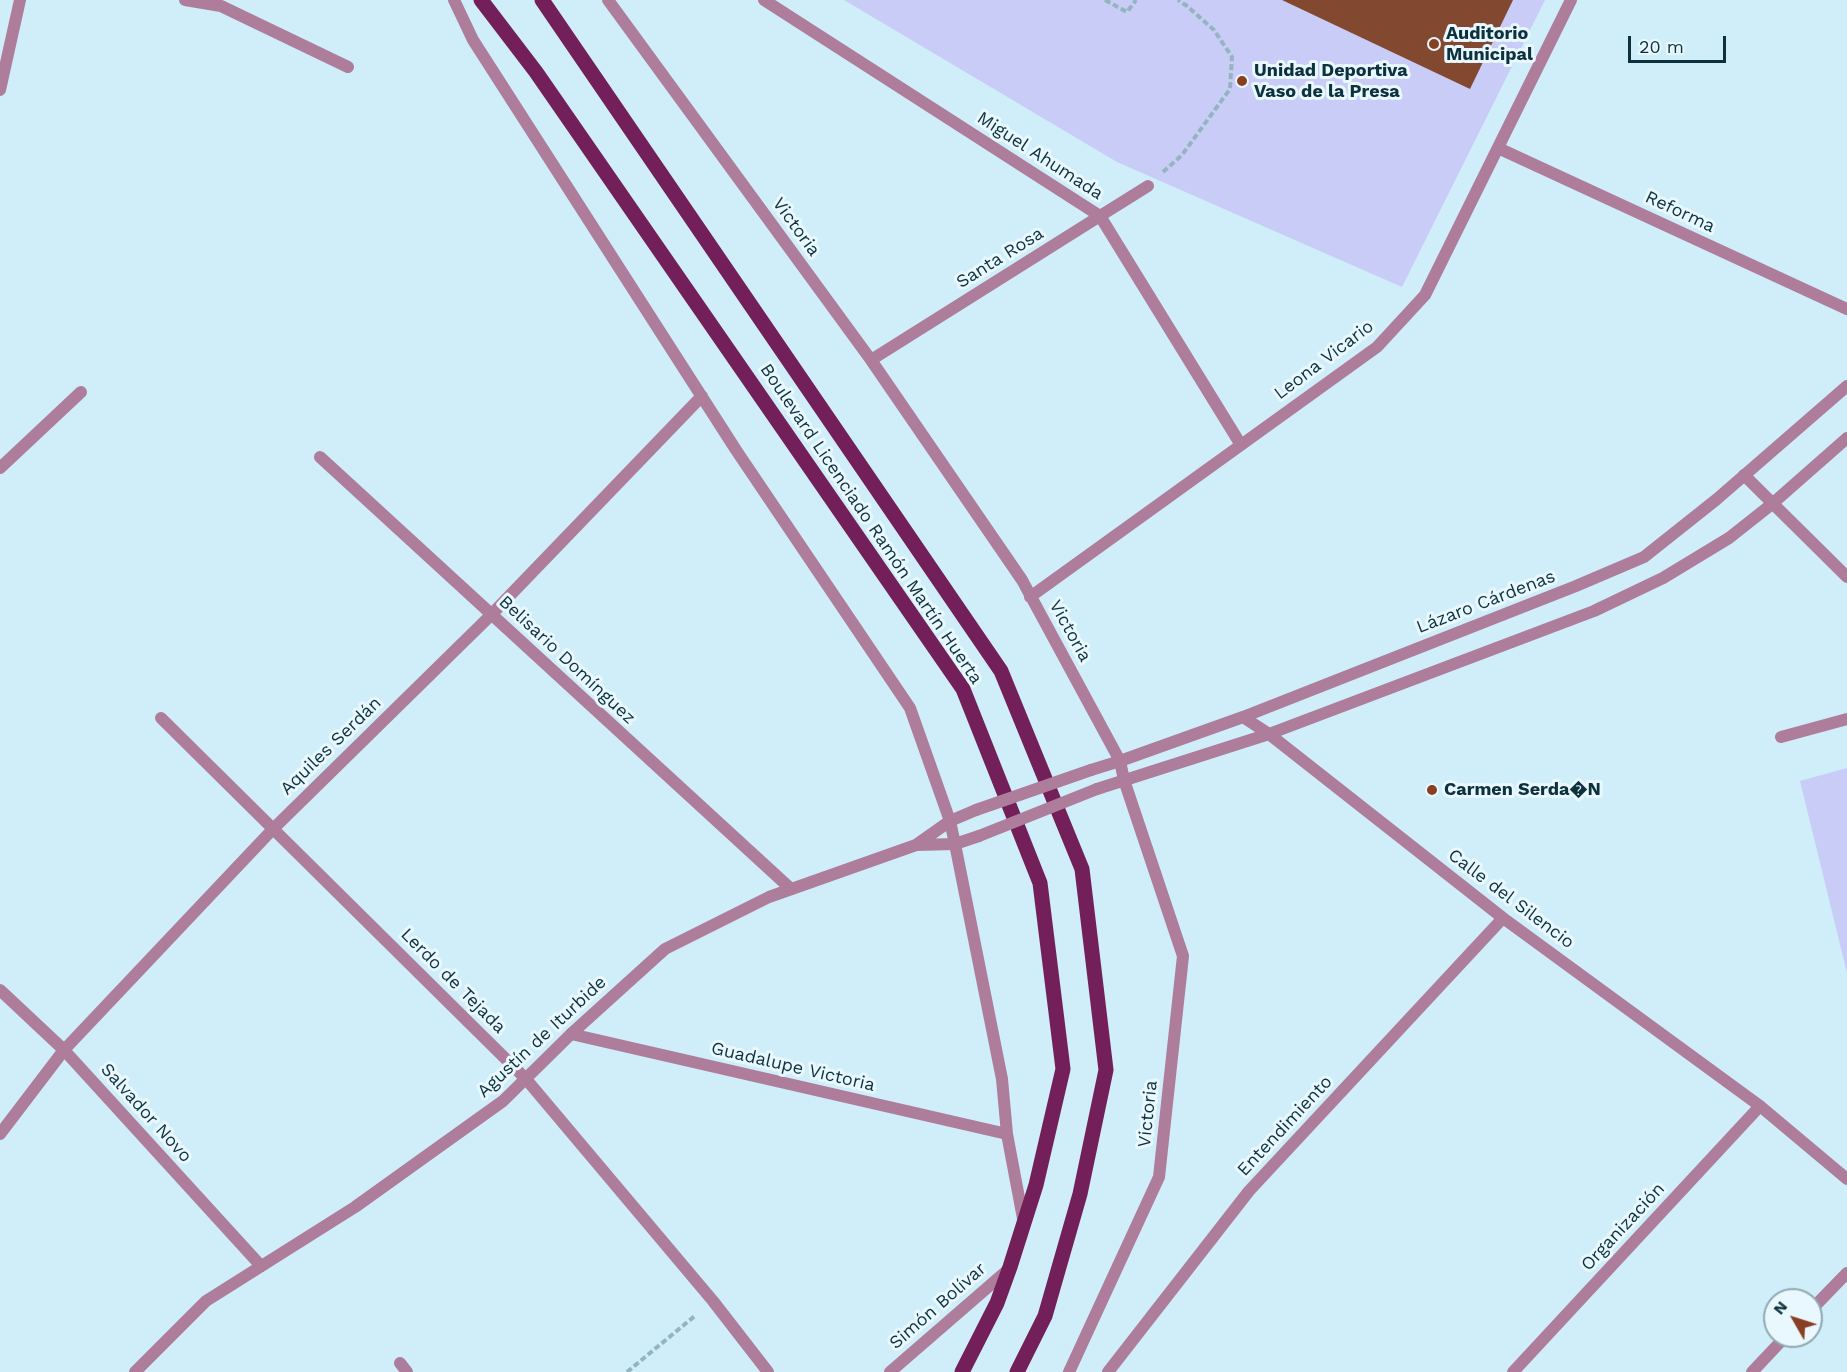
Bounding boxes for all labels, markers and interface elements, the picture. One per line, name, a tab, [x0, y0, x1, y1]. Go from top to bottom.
place label: Auditorio Municipal	[1446, 23, 1533, 66]
scale bar	[1631, 24, 1728, 62]
text: 20 m	[1639, 36, 1684, 57]
marker: Auditorio Municipal	[1427, 37, 1441, 51]
place label: Unidad Deportiva Vaso de la Presa	[1254, 60, 1408, 103]
marker: Unidad Deportiva Vaso de la Presa	[1235, 74, 1249, 88]
street label: Miguel Ahumada	[973, 107, 1107, 205]
street label: Reforma	[1642, 187, 1718, 237]
street label: Victoria	[768, 193, 824, 261]
street label: Santa Rosa	[952, 223, 1048, 293]
street label: Leona Vicario	[1270, 316, 1378, 404]
street label: Boulevard Licenciado Ramón Martín Huerta	[755, 360, 987, 688]
street label: Lázaro Cárdenas	[1414, 566, 1558, 638]
street label: Belisario Domínguez	[494, 591, 640, 729]
street label: Victoria	[1044, 596, 1096, 666]
street label: Aquiles Serdán	[276, 692, 386, 800]
place label: Carmen Serda�N	[1444, 779, 1601, 801]
marker: Carmen Serda�N	[1425, 783, 1439, 797]
street label: Calle del Silencio	[1444, 845, 1578, 953]
street label: Lerdo de Tejada	[396, 924, 510, 1038]
street label: Agustín de Iturbide	[473, 972, 611, 1102]
street label: Guadalupe Victoria	[709, 1038, 877, 1096]
street label: Salvador Novo	[96, 1059, 196, 1167]
street label: Entendimiento	[1233, 1071, 1337, 1181]
street label: Victoria	[1134, 1079, 1162, 1149]
street label: Organización	[1577, 1178, 1669, 1276]
street label: Simón Bolívar	[885, 1258, 991, 1354]
north arrow	[1763, 1288, 1823, 1348]
text: N	[1769, 1297, 1791, 1318]

